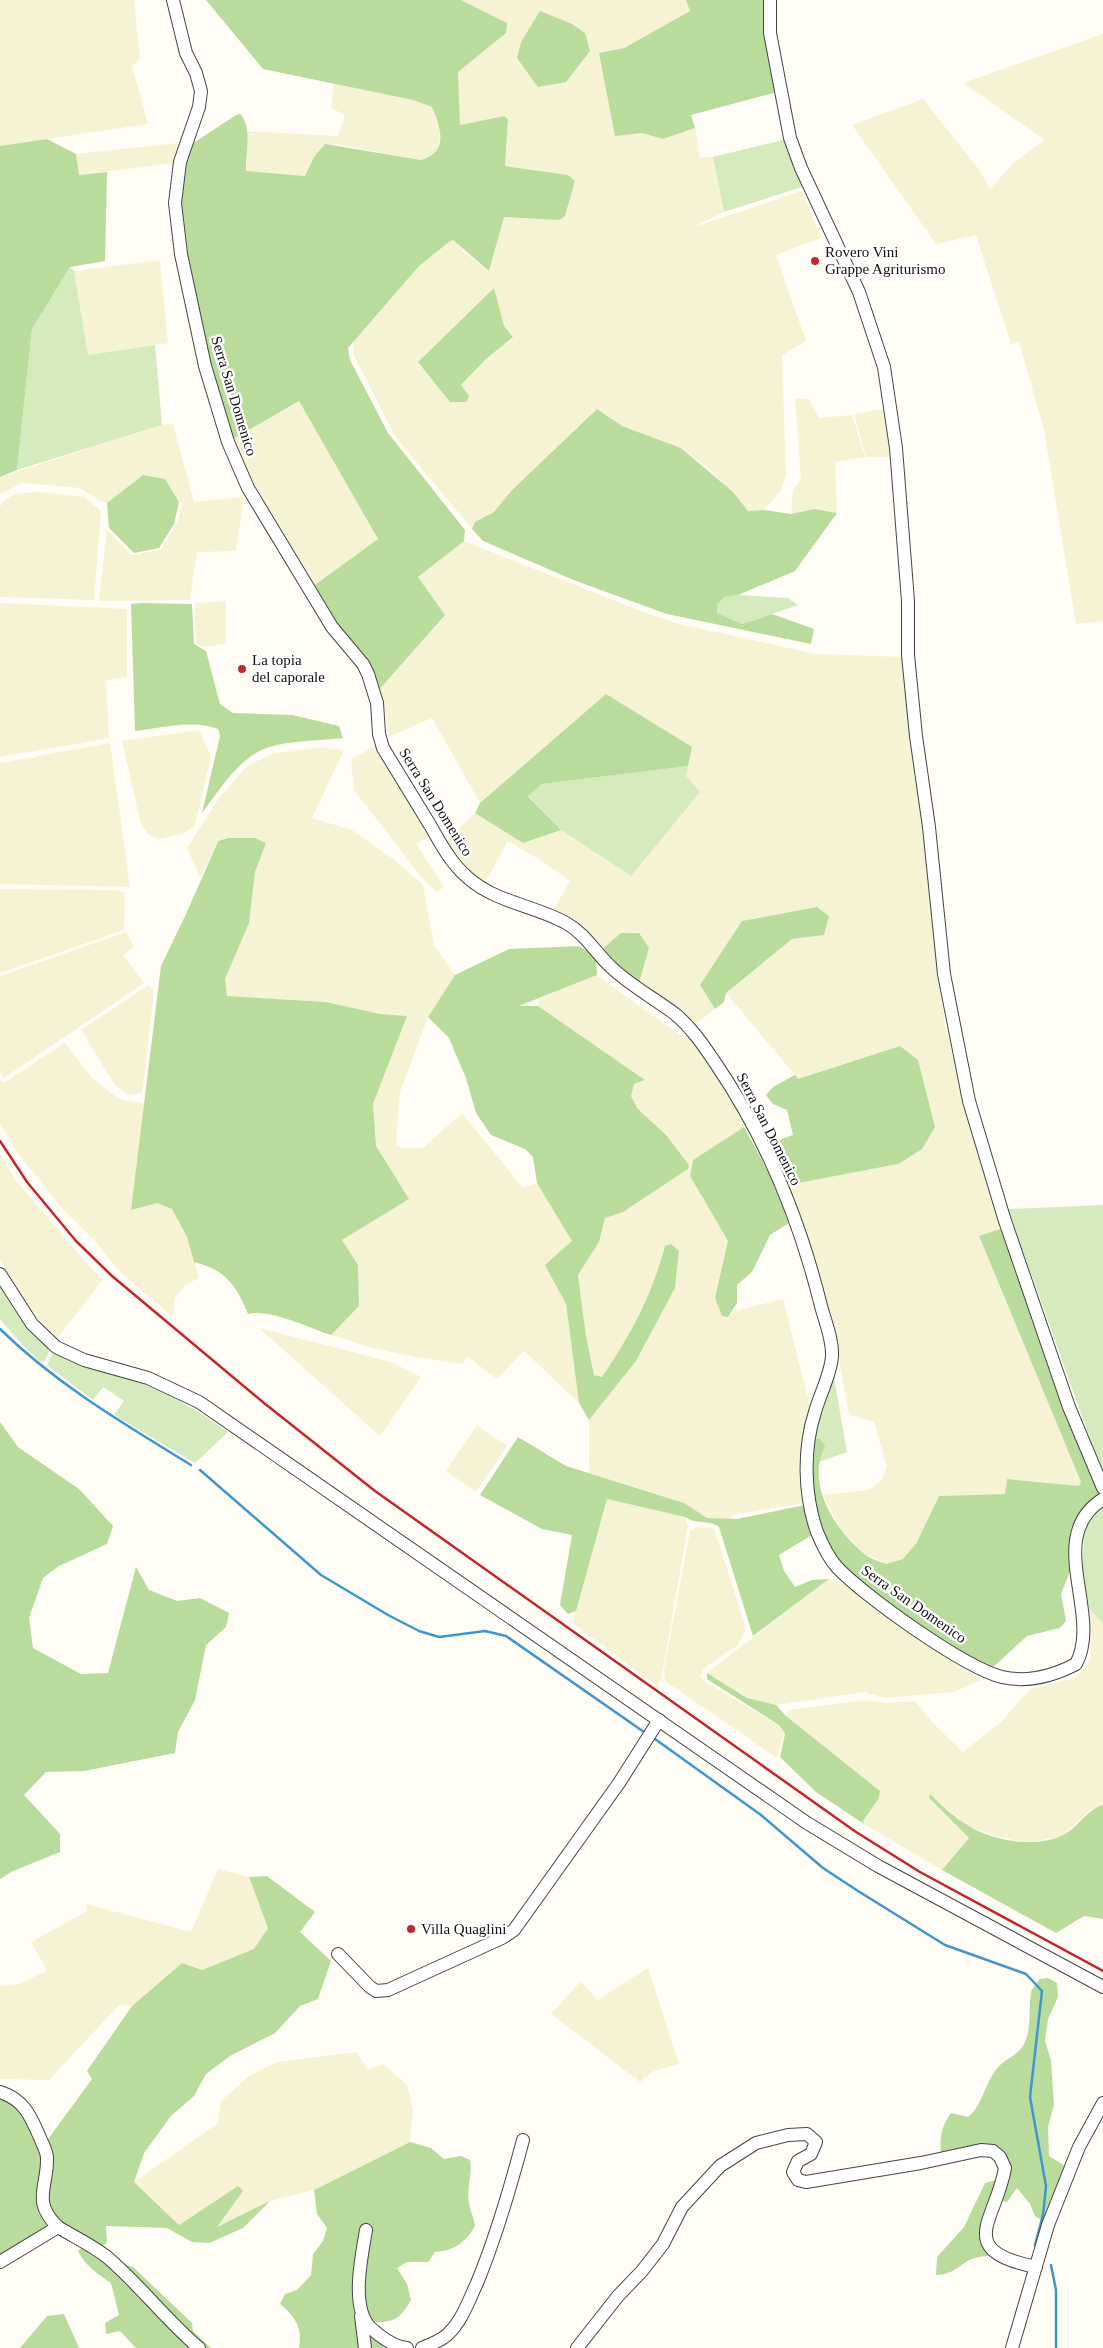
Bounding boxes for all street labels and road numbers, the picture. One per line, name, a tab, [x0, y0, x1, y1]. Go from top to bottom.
street label: Serra San Domenico	[208, 334, 260, 458]
street label: Serra San Domenico	[396, 745, 476, 859]
street label: Serra San Domenico	[734, 1070, 804, 1188]
street label: Serra San Domenico	[859, 1562, 969, 1646]

